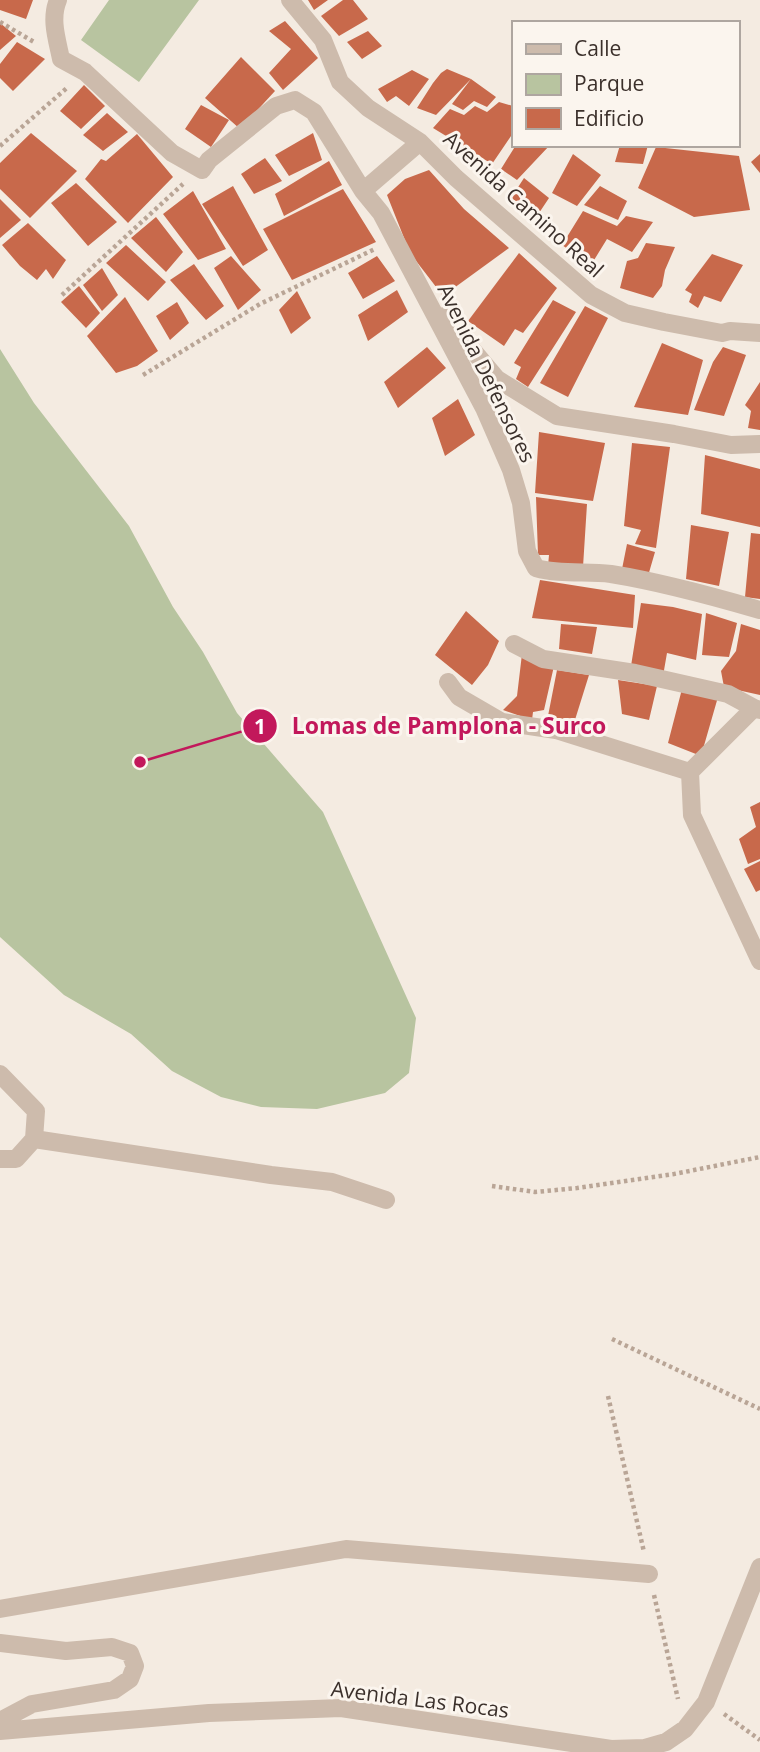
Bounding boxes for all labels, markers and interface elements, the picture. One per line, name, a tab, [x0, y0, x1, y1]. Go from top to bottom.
legend	[512, 21, 739, 147]
text: Calle	[574, 34, 621, 62]
text: Parque	[574, 69, 644, 97]
text: Edificio	[574, 104, 644, 132]
street label: Avenida Camino Real	[438, 125, 610, 283]
street label: Avenida Defensores	[432, 279, 542, 467]
callout: Lomas de Pamplona - Surco	[243, 704, 620, 748]
text: Lomas de Pamplona - Surco	[292, 709, 606, 741]
text: 1	[254, 712, 266, 740]
street label: Avenida Las Rocas	[329, 1674, 511, 1724]

